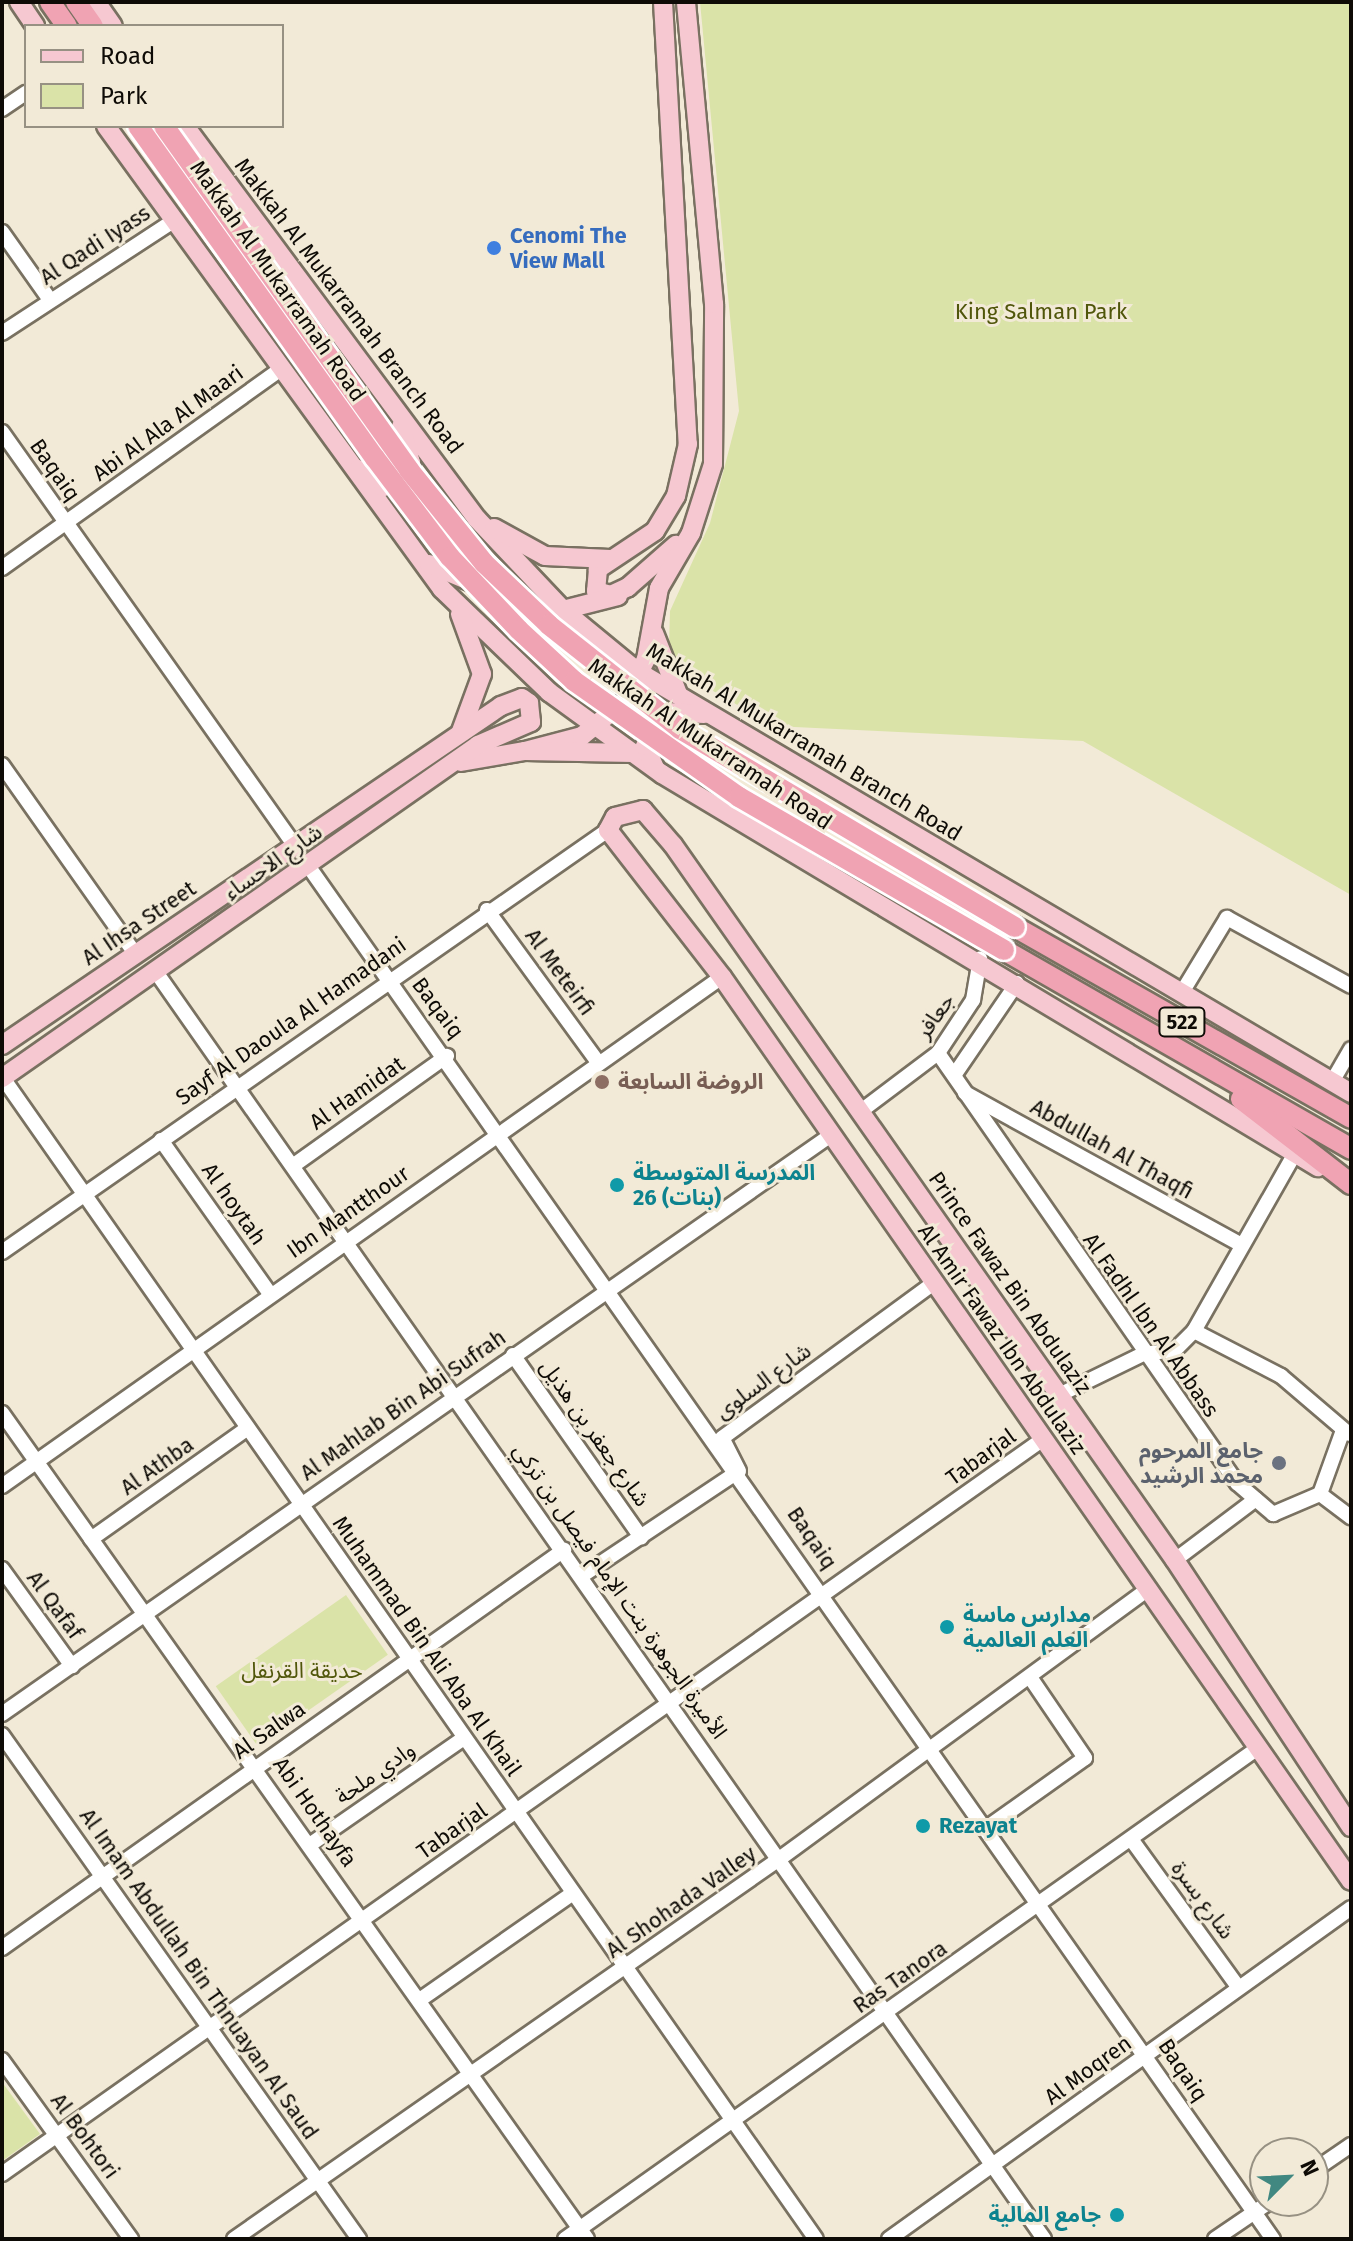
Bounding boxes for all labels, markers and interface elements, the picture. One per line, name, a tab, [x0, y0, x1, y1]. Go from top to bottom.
legend	[24, 24, 284, 128]
text: Road	[100, 42, 155, 70]
text: Park	[100, 82, 147, 110]
street label: Makkah Al Mukarramah Branch Road	[229, 153, 469, 459]
street label: Makkah Al Mukarramah Road	[185, 155, 371, 407]
street label: Al Qadi Iyass	[35, 200, 155, 290]
place label: Cenomi The View Mall	[510, 222, 627, 274]
marker: Cenomi The View Mall	[485, 239, 503, 257]
park label: King Salman Park	[955, 299, 1127, 325]
street label: Abi Al Ala Al Maari	[87, 359, 249, 487]
street label: Baqaiq	[24, 434, 86, 506]
street label: Makkah Al Mukarramah Branch Road	[641, 637, 967, 847]
street label: Makkah Al Mukarramah Road	[583, 652, 837, 836]
street label: شارع الاحساء	[219, 819, 327, 905]
street label: Al Ihsa Street	[77, 875, 201, 971]
street label: Al Meteirfi	[520, 923, 600, 1021]
street label: Sayf Al Daoula Al Hamadani	[171, 931, 411, 1111]
street label: Baqaiq	[406, 972, 470, 1044]
street label: جعافر	[910, 988, 960, 1044]
road number: 522	[1158, 1006, 1206, 1038]
street label: Al Hamidat	[304, 1051, 410, 1135]
place label: الروضة السابعة	[618, 1069, 764, 1095]
marker: الروضة السابعة	[593, 1073, 611, 1091]
street label: Abdullah Al Thaqfi	[1026, 1093, 1198, 1205]
street label: Al hoytah	[196, 1158, 272, 1250]
place label: المدرسة المتوسطة 26 (بنات)	[633, 1159, 815, 1210]
street label: Ibn Mantthour	[282, 1160, 414, 1264]
street label: Prince Fawaz Bin Abdulaziz	[923, 1167, 1097, 1399]
marker: المدرسة المتوسطة 26 (بنات)	[608, 1176, 626, 1194]
street label: Al Amir Fawaz Ibn Abdulaziz	[912, 1219, 1092, 1459]
street label: Al Fadhl Ibn Al Abbass	[1078, 1228, 1224, 1422]
street label: Al Mahlab Bin Abi Sufrah	[295, 1324, 511, 1486]
street label: شارع السلوى	[710, 1337, 816, 1425]
street label: شارع جعفر بن هذيل	[534, 1354, 656, 1512]
street label: Tabarjal	[941, 1423, 1021, 1491]
street label: Al Athba	[115, 1431, 199, 1501]
place label: جامع المرحوم محمد الرشيد	[1139, 1437, 1263, 1488]
street label: الأميرة الجوهرة بنت الإمام فيصل بن تركي	[507, 1438, 733, 1744]
marker: جامع المرحوم محمد الرشيد	[1270, 1454, 1288, 1472]
street label: Baqaiq	[782, 1502, 842, 1574]
street label: Muhammad Bin Ali Aba Al Khail	[327, 1511, 527, 1781]
street label: Al Qafaf	[21, 1566, 89, 1644]
place label: مدارس ماسة العلم العالمية	[963, 1601, 1091, 1652]
marker: مدارس ماسة العلم العالمية	[938, 1618, 956, 1636]
park label: حديقة القرنفل	[241, 1658, 363, 1684]
street label: Al Salwa	[228, 1696, 310, 1764]
street label: وادي ملحة	[330, 1736, 420, 1810]
street label: Abi Hothayfa	[268, 1752, 362, 1872]
street label: Tabarjal	[412, 1797, 492, 1865]
street label: Al Imam Abdullah Bin Thnuayan Al Saud	[74, 1803, 324, 2145]
place label: Rezayat	[939, 1813, 1017, 1839]
marker: Rezayat	[914, 1817, 932, 1835]
street label: Al Shohada Valley	[601, 1840, 761, 1964]
street label: شارع بسرة	[1166, 1856, 1240, 1944]
street label: Ras Tanora	[848, 1935, 952, 2019]
street label: Al Moqren	[1040, 2030, 1136, 2110]
street label: Baqaiq	[1153, 2034, 1213, 2106]
street label: Al Bohtori	[45, 2088, 125, 2184]
north arrow	[1249, 2137, 1329, 2217]
text: N	[1294, 2156, 1325, 2180]
place label: جامع المالية	[989, 2202, 1101, 2228]
marker: جامع المالية	[1108, 2206, 1126, 2224]

